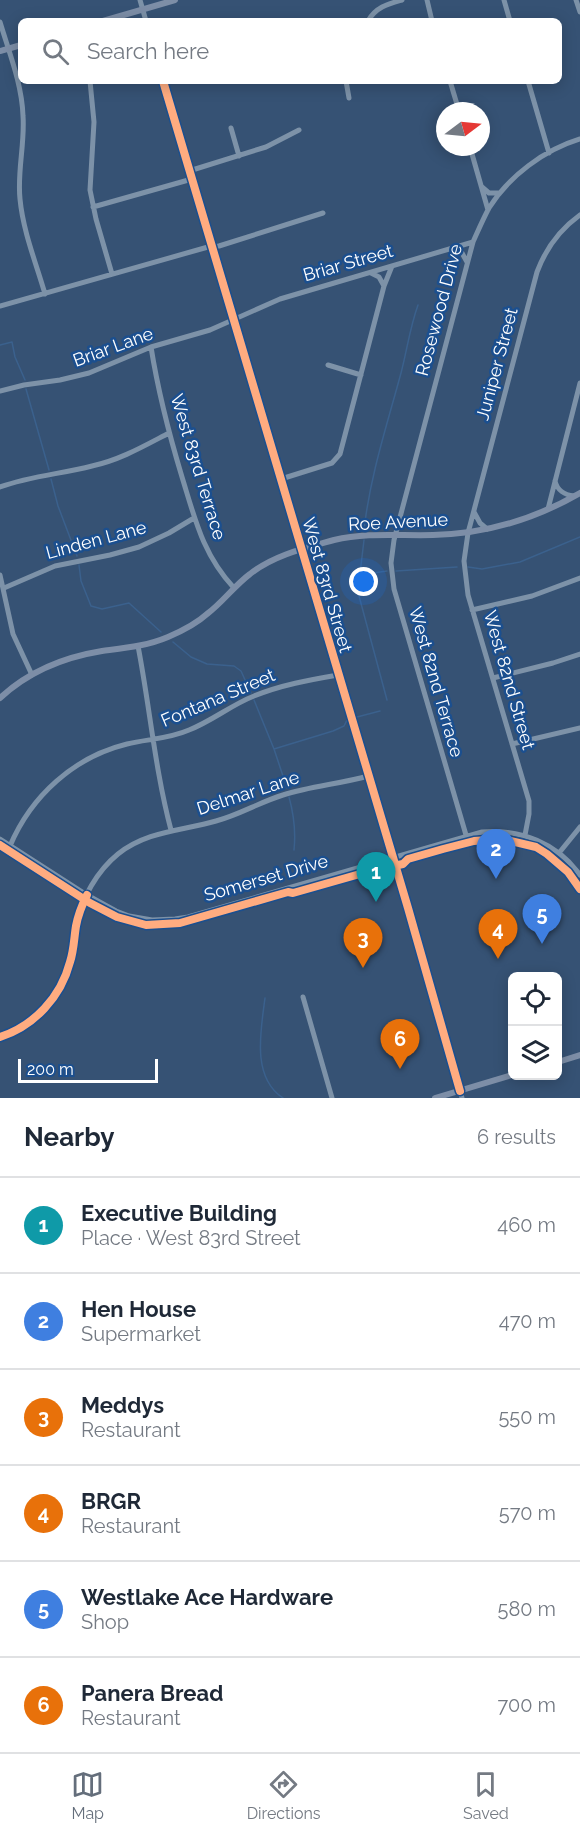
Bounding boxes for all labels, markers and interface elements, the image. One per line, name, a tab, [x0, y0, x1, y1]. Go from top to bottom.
search box	[18, 18, 562, 84]
icon: search	[39, 35, 72, 68]
text: Search here	[87, 38, 209, 64]
north arrow	[436, 102, 490, 156]
street label: Briar Street	[301, 240, 395, 285]
street label: Rosewood Drive	[411, 241, 466, 378]
street label: Juniper Street	[471, 305, 522, 422]
street label: Briar Lane	[70, 322, 156, 371]
street label: West 83rd Terrace	[166, 391, 231, 543]
street label: Roe Avenue	[348, 508, 449, 535]
street label: West 83rd Street	[298, 515, 357, 655]
street label: Linden Lane	[43, 516, 149, 563]
your location	[349, 567, 378, 596]
street label: West 82nd Terrace	[405, 604, 468, 760]
street label: West 82nd Street	[480, 608, 539, 752]
street label: Fontana Street	[158, 664, 278, 731]
street label: Delmar Lane	[194, 766, 302, 819]
pin: 2	[476, 830, 516, 879]
street label: Somerset Drive	[202, 850, 331, 905]
pin: 1	[356, 852, 395, 902]
pin: 5	[522, 894, 562, 944]
pin: 4	[478, 910, 518, 959]
pin: 3	[344, 918, 382, 968]
map controls	[508, 972, 562, 1080]
button: locate	[508, 972, 562, 1026]
pin: 6	[380, 1020, 420, 1069]
button: layers	[508, 1026, 562, 1080]
scale bar	[18, 1056, 158, 1084]
text: 200 m	[27, 1060, 74, 1079]
text: Nearby	[24, 1122, 114, 1152]
text: 6 results	[477, 1125, 556, 1149]
text: Executive Building	[81, 1200, 277, 1226]
text: 1	[39, 1213, 48, 1237]
text: 460 m	[497, 1213, 556, 1237]
text: Place · West 83rd Street	[81, 1226, 301, 1250]
text: Hen House	[81, 1296, 196, 1322]
text: 2	[38, 1309, 49, 1333]
text: 470 m	[499, 1309, 556, 1333]
text: Supermarket	[81, 1322, 201, 1346]
text: Meddys	[81, 1392, 164, 1418]
text: 3	[38, 1405, 49, 1429]
text: 550 m	[498, 1405, 556, 1429]
text: Restaurant	[81, 1418, 181, 1442]
text: BRGR	[81, 1488, 141, 1514]
text: 4	[38, 1501, 49, 1525]
text: 570 m	[499, 1501, 556, 1525]
text: Restaurant	[81, 1514, 181, 1538]
text: Westlake Ace Hardware	[81, 1584, 333, 1610]
text: 5	[38, 1597, 49, 1621]
text: 580 m	[498, 1597, 556, 1621]
text: Shop	[81, 1610, 129, 1634]
text: Panera Bread	[81, 1680, 223, 1706]
text: 6	[37, 1693, 50, 1717]
text: 700 m	[497, 1693, 556, 1717]
text: Restaurant	[81, 1706, 181, 1730]
tab: Map	[71, 1768, 104, 1823]
tab: Directions	[247, 1768, 321, 1823]
tab: Saved	[463, 1768, 509, 1823]

